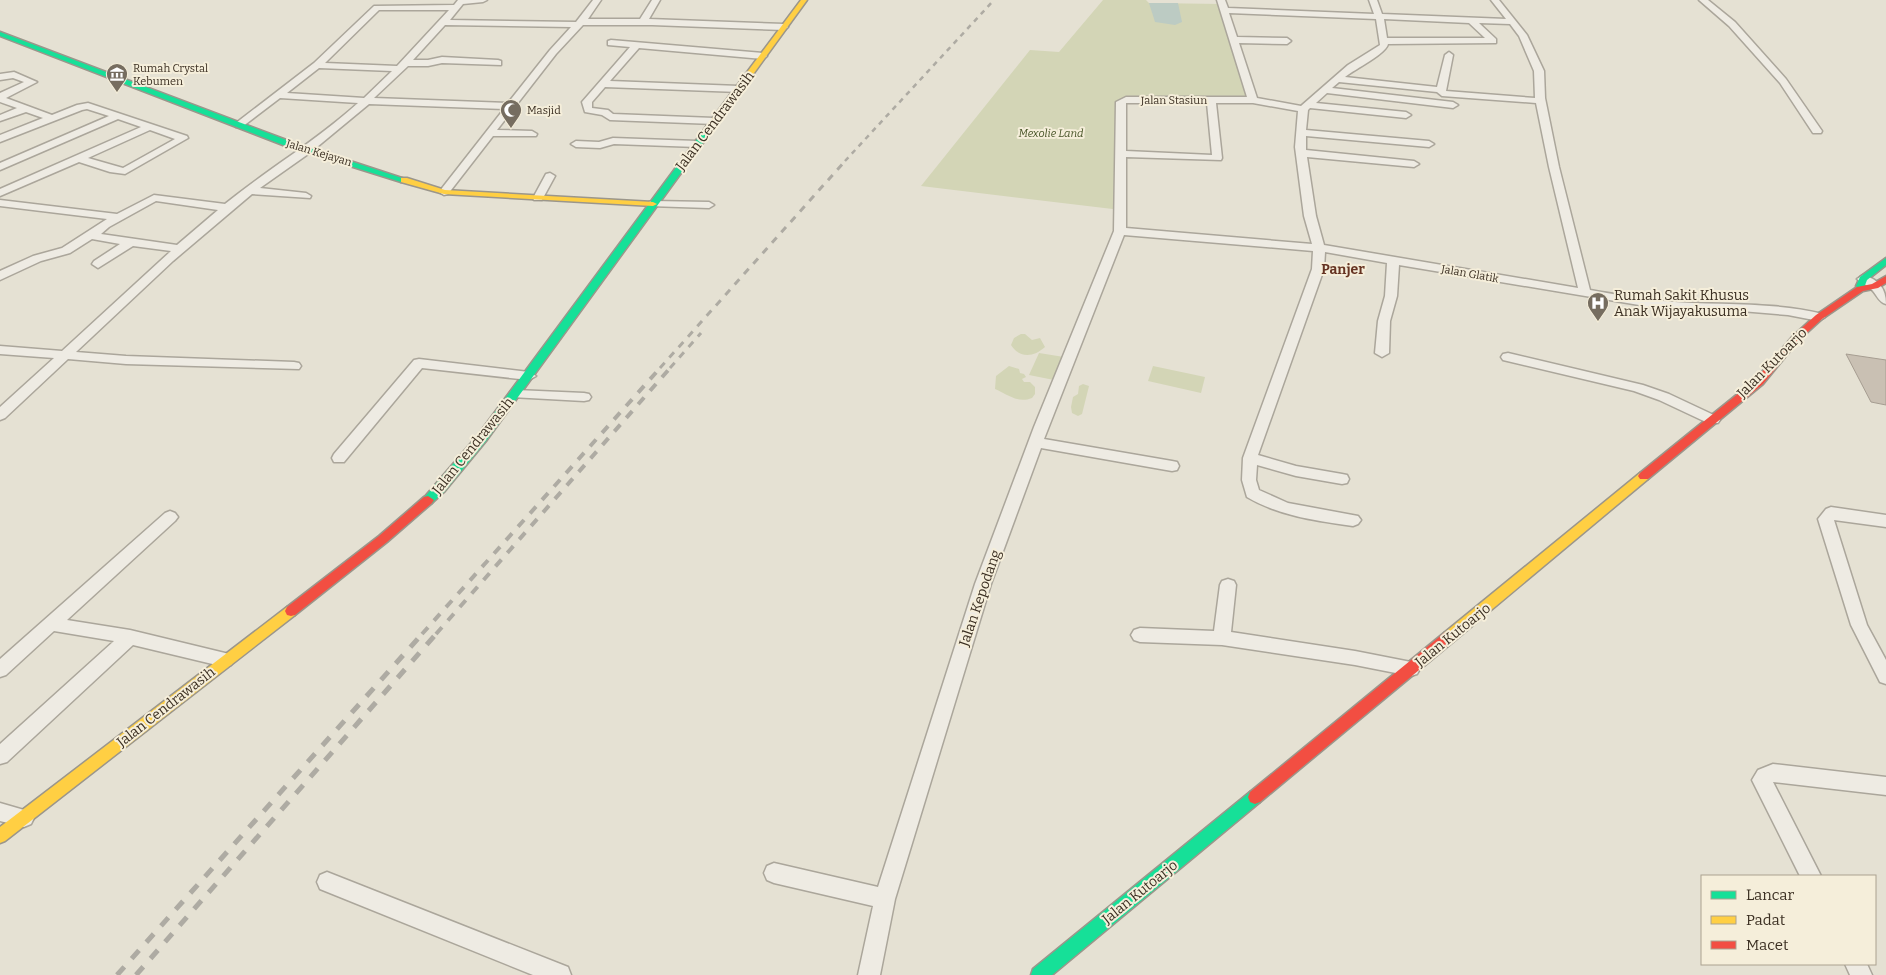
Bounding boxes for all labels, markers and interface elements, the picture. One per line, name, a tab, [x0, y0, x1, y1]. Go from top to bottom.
museum icon: Rumah Crystal Kebumen	[105, 62, 129, 93]
place label: Rumah Crystal Kebumen	[133, 62, 208, 88]
street label: Jalan Cendrawasih	[672, 68, 758, 175]
street label: Jalan Stasiun	[1140, 94, 1207, 107]
mosque icon: Masjid	[499, 98, 523, 129]
place label: Masjid	[527, 104, 561, 117]
park label: Mexolie Land	[1018, 127, 1084, 140]
street label: Jalan Kejayan	[284, 137, 353, 169]
district label: Panjer	[1321, 261, 1365, 278]
street label: Jalan Glatik	[1439, 262, 1500, 286]
place label: Rumah Sakit Khusus Anak Wijayakusuma	[1614, 287, 1749, 320]
hospital icon: Rumah Sakit Khusus Anak Wijayakusuma	[1586, 291, 1610, 322]
street label: Jalan Kutoarjo	[1733, 324, 1811, 402]
street label: Jalan Cendrawasih	[428, 394, 517, 499]
street label: Jalan Kepodang	[955, 547, 1005, 649]
street label: Jalan Kutoarjo	[1411, 599, 1494, 671]
street label: Jalan Cendrawasih	[113, 663, 219, 751]
street label: Jalan Kutoarjo	[1098, 856, 1181, 928]
legend	[1701, 875, 1876, 965]
text: Lancar	[1746, 886, 1794, 904]
text: Padat	[1746, 911, 1786, 929]
text: Macet	[1746, 936, 1789, 954]

